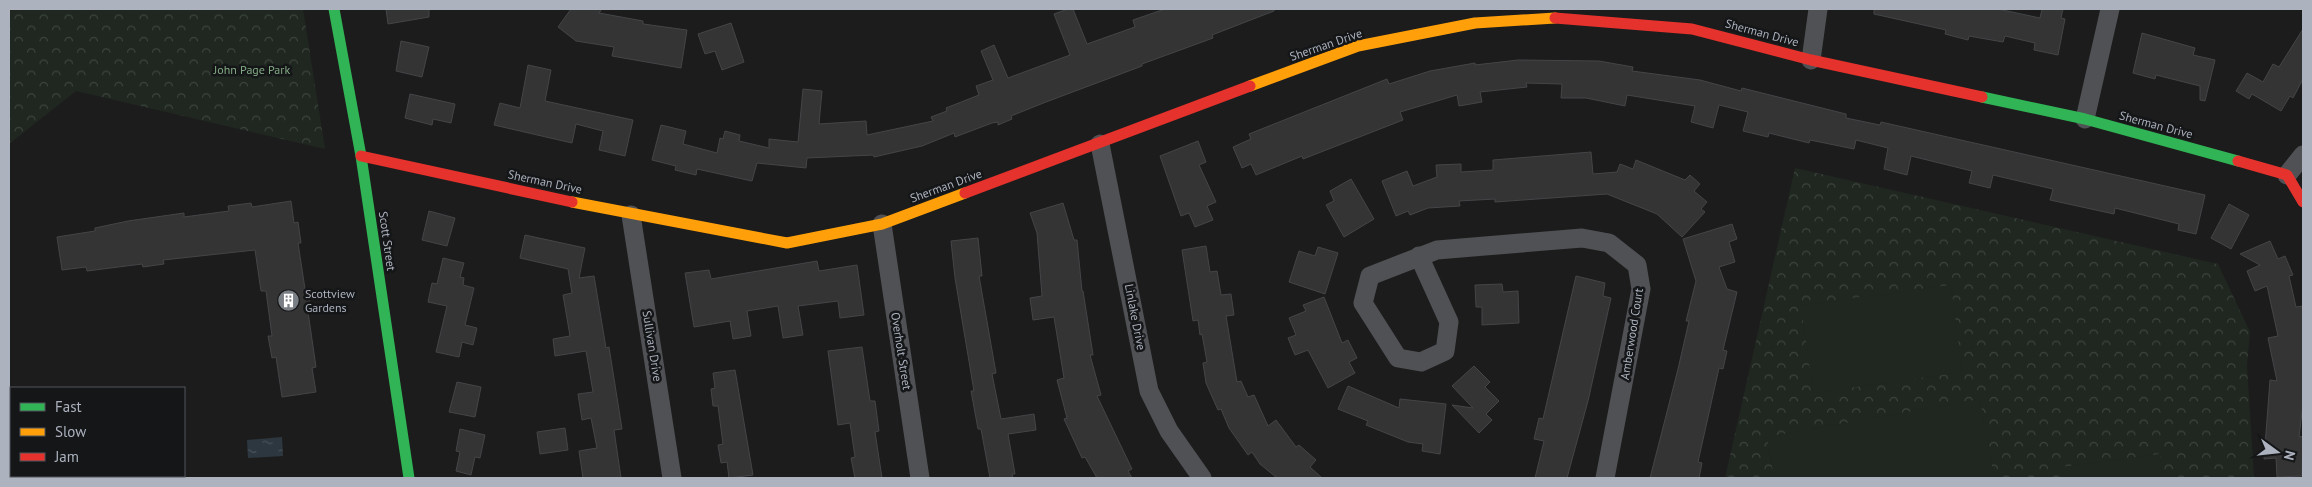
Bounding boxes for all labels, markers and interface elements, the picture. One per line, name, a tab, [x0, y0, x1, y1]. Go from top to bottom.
street label: Sherman Drive	[1724, 16, 1801, 50]
street label: Sherman Drive	[1288, 25, 1364, 64]
park label: John Page Park	[213, 62, 290, 77]
street label: Sherman Drive	[2118, 108, 2195, 142]
street label: Sherman Drive	[507, 166, 584, 197]
street label: Sherman Drive	[908, 166, 984, 205]
street label: Scott Street	[376, 210, 399, 272]
street label: Linlake Drive	[1122, 282, 1149, 351]
place label: Scottview Gardens	[305, 286, 355, 315]
street label: Amberwood Court	[1617, 287, 1646, 381]
building icon: Scottview Gardens	[277, 289, 301, 313]
street label: Sullivan Drive	[639, 309, 665, 382]
street label: Overholt Street	[888, 311, 915, 391]
legend	[10, 387, 185, 477]
text: Fast	[55, 397, 82, 416]
text: Slow	[55, 422, 86, 441]
north arrow	[2252, 427, 2302, 477]
text: Jam	[54, 447, 79, 466]
text: N	[2280, 449, 2299, 462]

